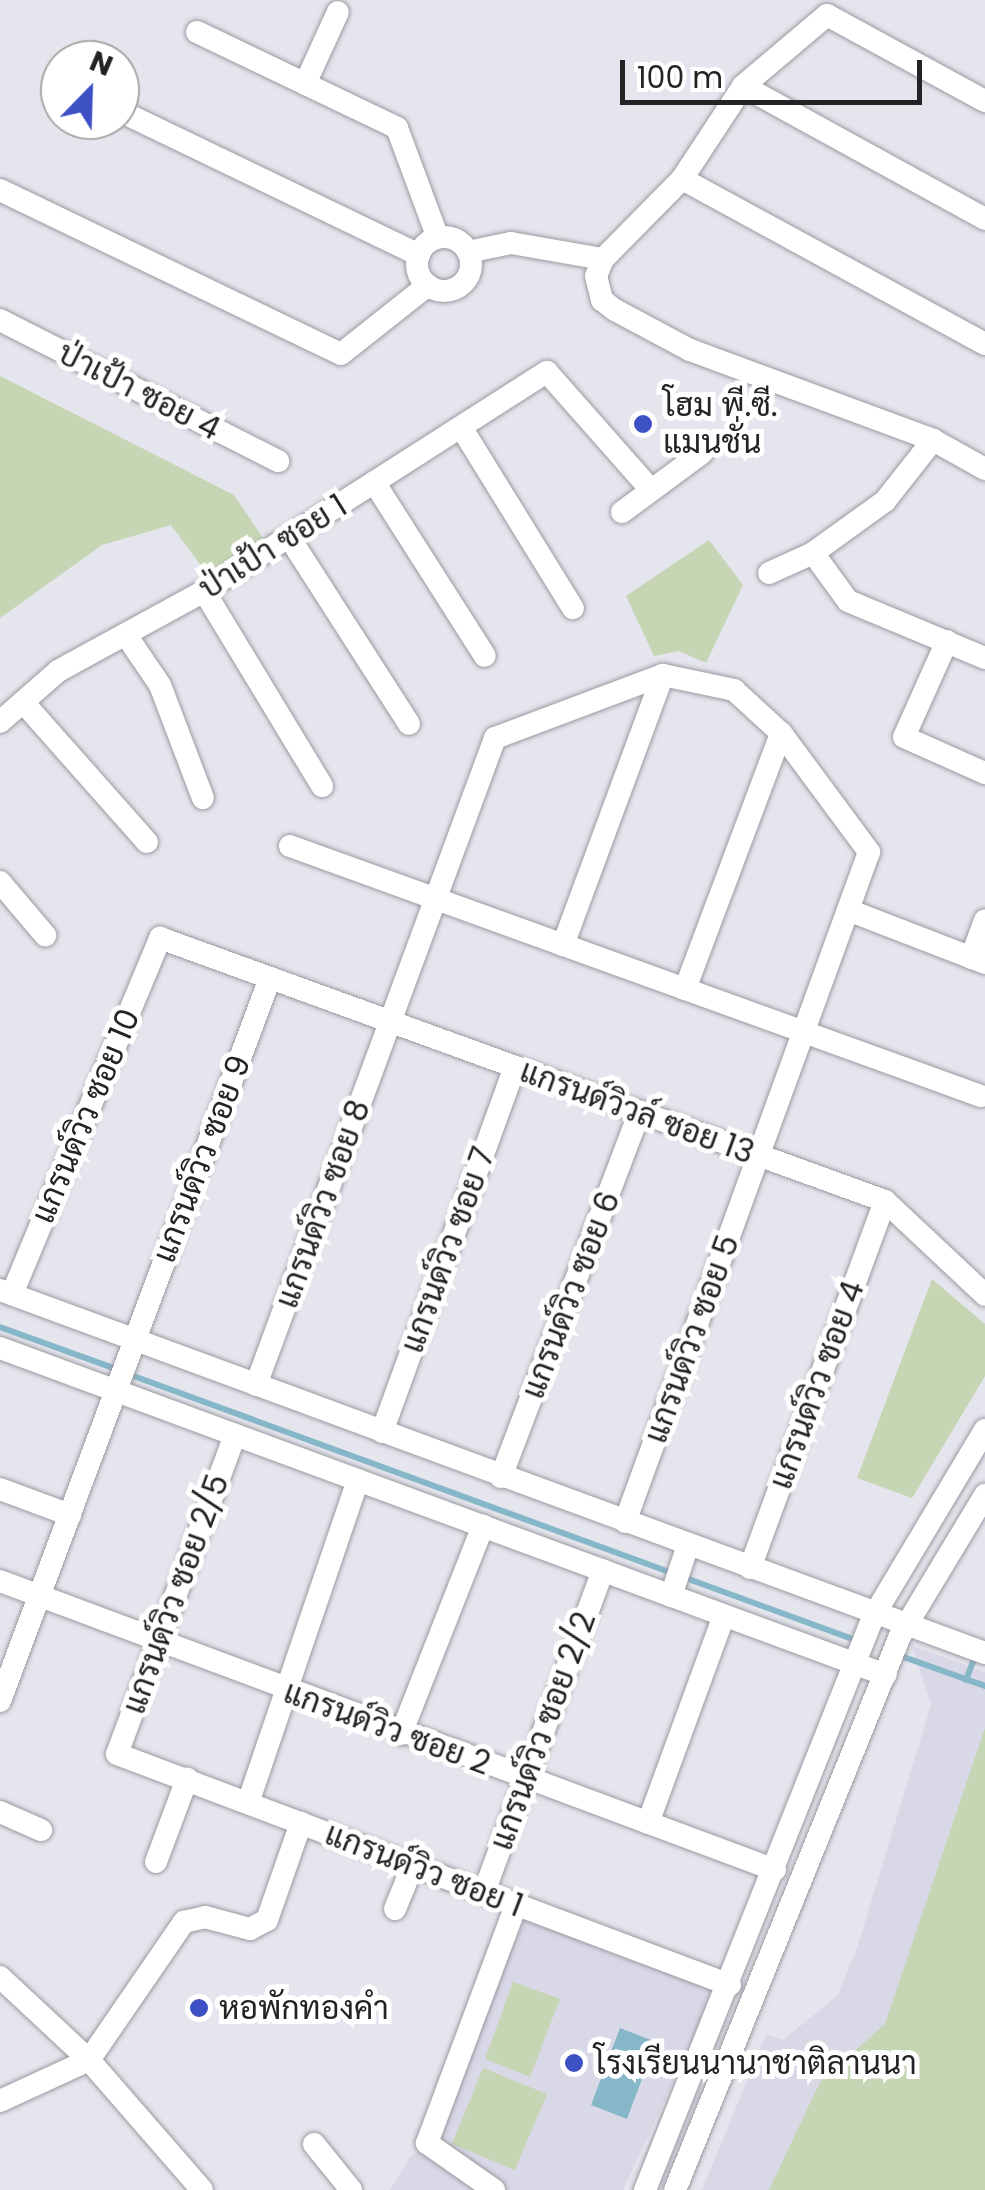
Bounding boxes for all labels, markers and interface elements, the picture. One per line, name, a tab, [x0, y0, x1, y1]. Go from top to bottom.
north arrow	[40, 40, 140, 140]
scale bar	[625, 40, 928, 102]
text: N	[84, 42, 118, 86]
text: 100 m	[637, 56, 723, 99]
street label: ป่าเป้า ซอย 4	[51, 334, 227, 448]
place label: โฮม พี.ซี. แมนชั่น	[663, 387, 778, 462]
marker: โฮม พี.ซี. แมนชั่น	[632, 413, 654, 435]
street label: ป่าเป้า ซอย 1	[192, 486, 354, 608]
street label: แกรนด์วิว ซอย 10	[24, 1003, 148, 1229]
street label: แกรนด์วิว ซอย 9	[145, 1050, 259, 1268]
street label: แกรนด์วิวล์ ซอย 13	[515, 1052, 759, 1172]
street label: แกรนด์วิว ซอย 8	[268, 1095, 378, 1313]
street label: แกรนด์วิว ซอย 7	[393, 1142, 503, 1358]
street label: แกรนด์วิว ซอย 6	[514, 1186, 628, 1404]
street label: แกรนด์วิว ซอย 5	[637, 1230, 747, 1448]
street label: แกรนด์วิว ซอย 4	[762, 1276, 872, 1494]
street label: แกรนด์วิว ซอย 2/5	[115, 1469, 237, 1719]
street label: แกรนด์วิว ซอย 2/2	[482, 1607, 604, 1855]
street label: แกรนด์วิว ซอย 2	[279, 1673, 495, 1783]
street label: แกรนด์วิว ซอย 1	[320, 1815, 528, 1925]
place label: หอพักทองคำ	[219, 1989, 389, 2027]
marker: หอพักทองคำ	[188, 1997, 210, 2019]
place label: โรงเรียนนานาชาติลานนา	[594, 2044, 917, 2082]
marker: โรงเรียนนานาชาติลานนา	[563, 2052, 585, 2074]

